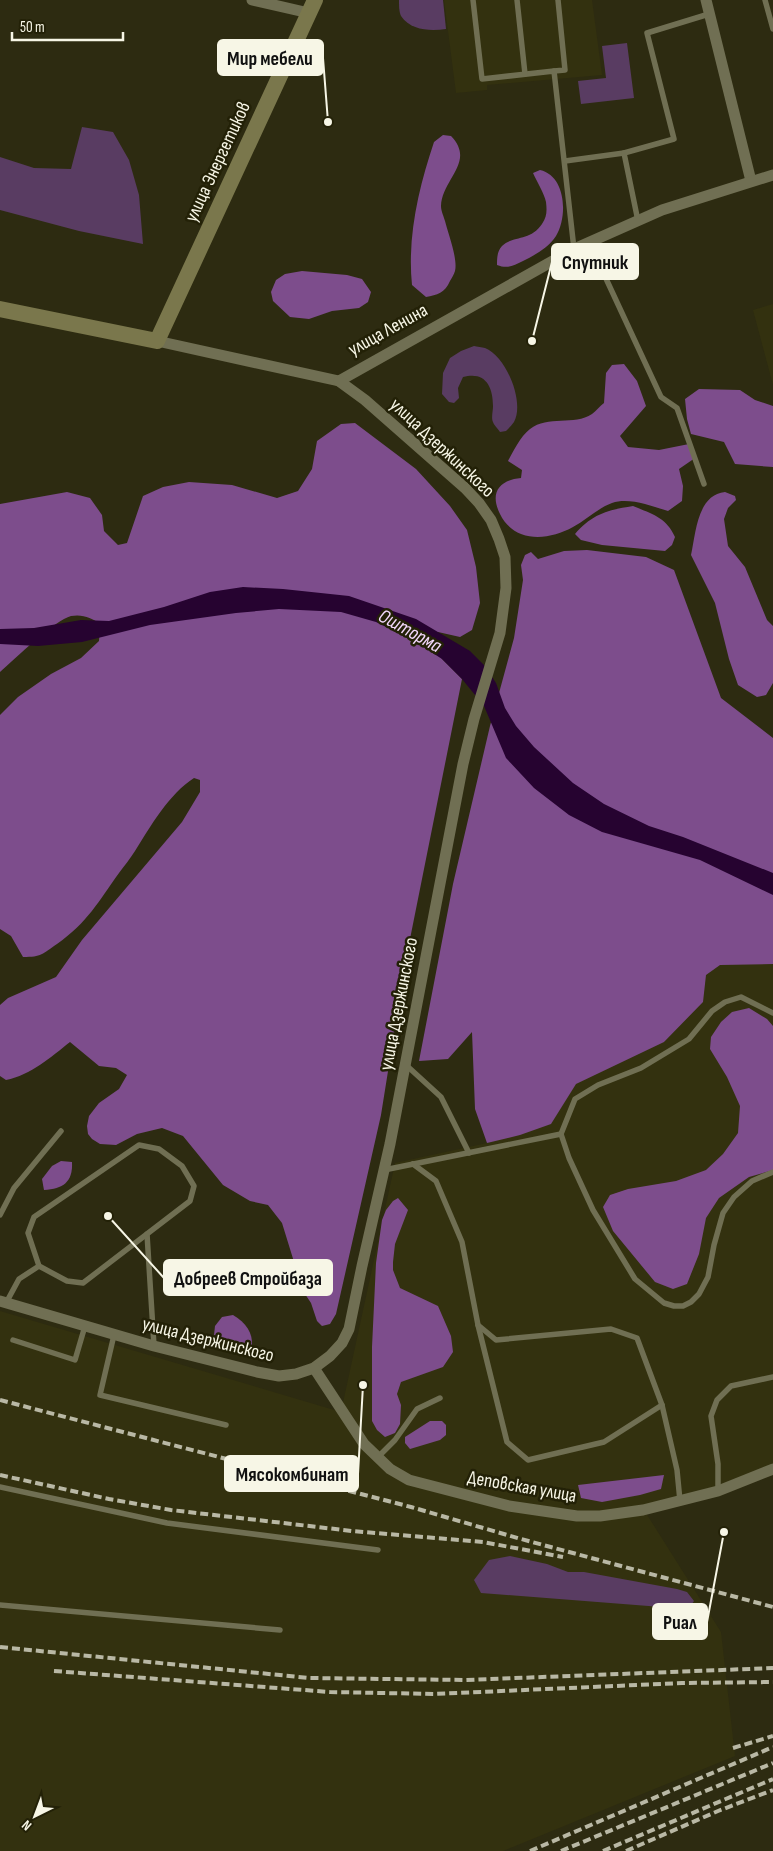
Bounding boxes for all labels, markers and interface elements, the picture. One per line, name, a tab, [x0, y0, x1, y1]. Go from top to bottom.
scale bar	[12, 10, 124, 42]
text: 50 m	[20, 18, 45, 37]
callout: Мир мебели	[218, 40, 323, 75]
text: Мир мебели	[227, 47, 313, 71]
street label: улица Энергетиков	[180, 98, 256, 226]
callout: Спутник	[552, 244, 638, 279]
text: Спутник	[562, 251, 629, 275]
street label: улица Ленина	[344, 299, 432, 361]
street label: улица Дзержинского	[385, 394, 499, 502]
water label: Ошторма	[374, 604, 446, 658]
street label: улица Дзержинского	[375, 936, 423, 1072]
callout: Добреев Стройбаза	[164, 1260, 332, 1295]
text: Добреев Стройбаза	[174, 1267, 322, 1291]
street label: улица Дзержинского	[140, 1313, 276, 1367]
callout: Мясокомбинат	[225, 1456, 358, 1491]
text: Мясокомбинат	[236, 1463, 348, 1487]
street label: Деповская улица	[466, 1466, 578, 1508]
callout: Риал	[653, 1604, 707, 1639]
text: Риал	[663, 1611, 697, 1635]
north arrow	[10, 1791, 60, 1841]
text: N	[18, 1816, 35, 1834]

